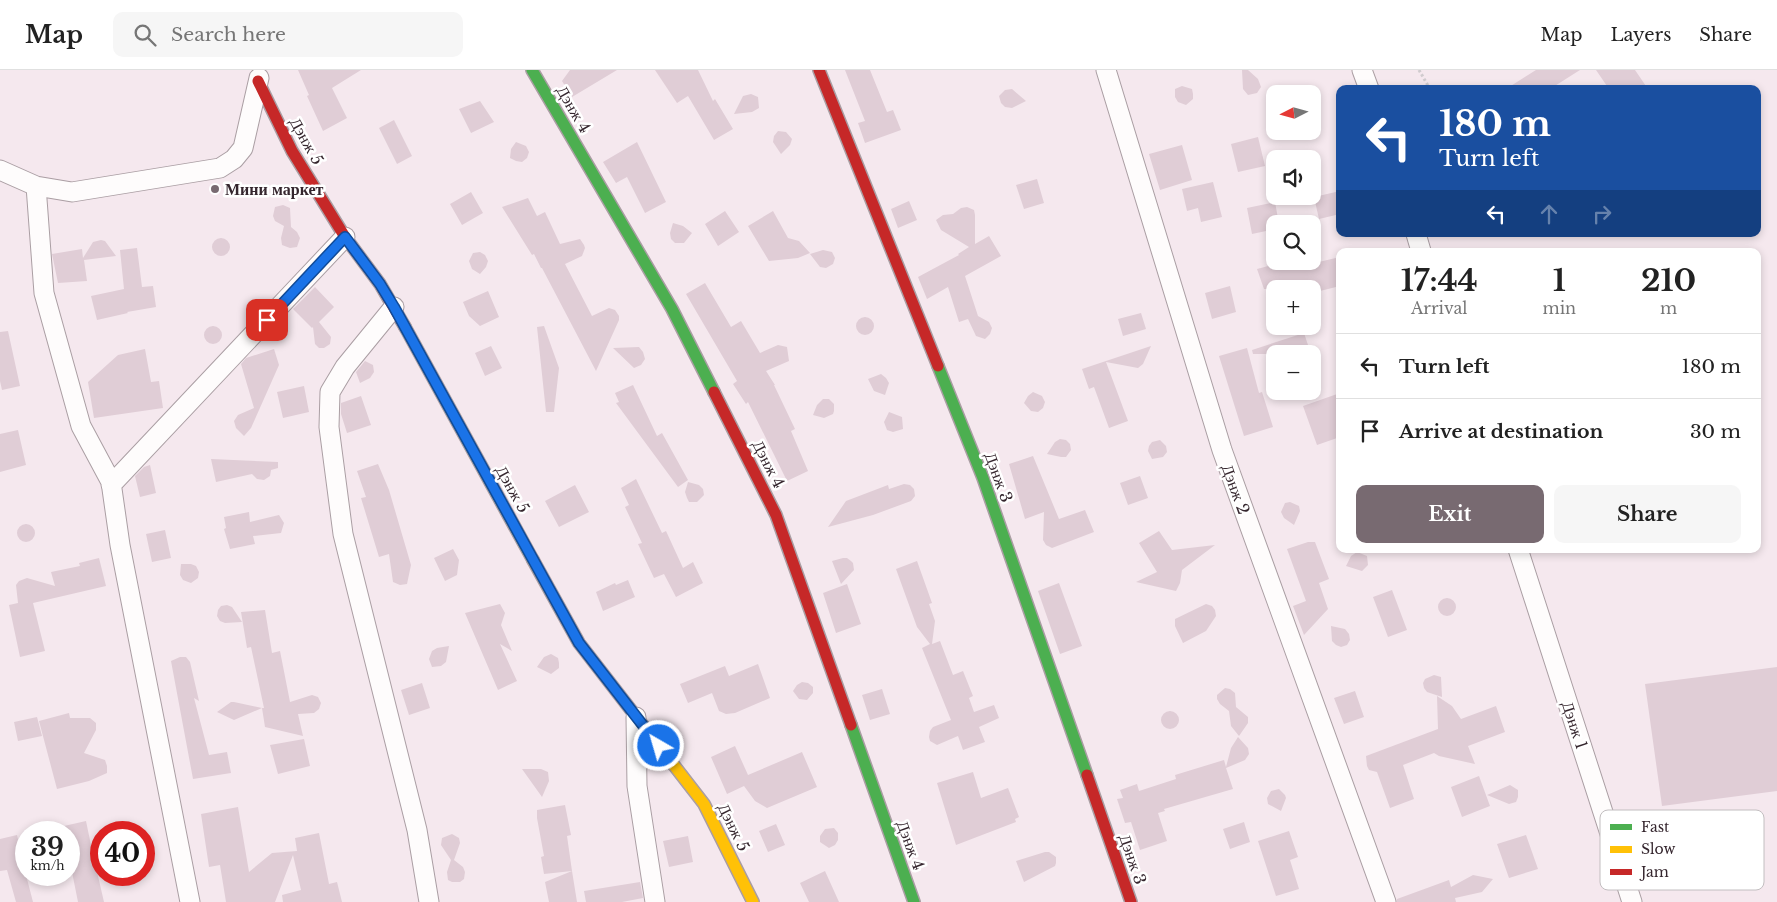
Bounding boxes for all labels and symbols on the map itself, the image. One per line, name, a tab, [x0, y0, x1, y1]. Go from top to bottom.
street label: Дэнж 4	[552, 82, 596, 136]
north arrow	[1266, 85, 1321, 140]
street label: Дэнж 5	[286, 114, 328, 168]
place label: Мини маркет	[225, 179, 324, 199]
marker: Мини маркет	[209, 183, 221, 195]
pin	[246, 299, 288, 341]
street label: Дэнж 4	[748, 437, 790, 491]
street label: Дэнж 3	[981, 449, 1017, 505]
street label: Дэнж 2	[1218, 461, 1254, 517]
street label: Дэнж 5	[492, 462, 534, 516]
street label: Дэнж 1	[1558, 699, 1592, 751]
position arrow	[632, 719, 684, 771]
street label: Дэнж 5	[714, 800, 754, 854]
legend	[1600, 810, 1764, 890]
street label: Дэнж 4	[893, 817, 929, 873]
text: Fast	[1641, 818, 1670, 836]
speed limit sign: 40	[90, 821, 155, 886]
street label: Дэнж 3	[1115, 831, 1151, 887]
text: Slow	[1641, 840, 1675, 858]
text: Jam	[1639, 863, 1669, 881]

